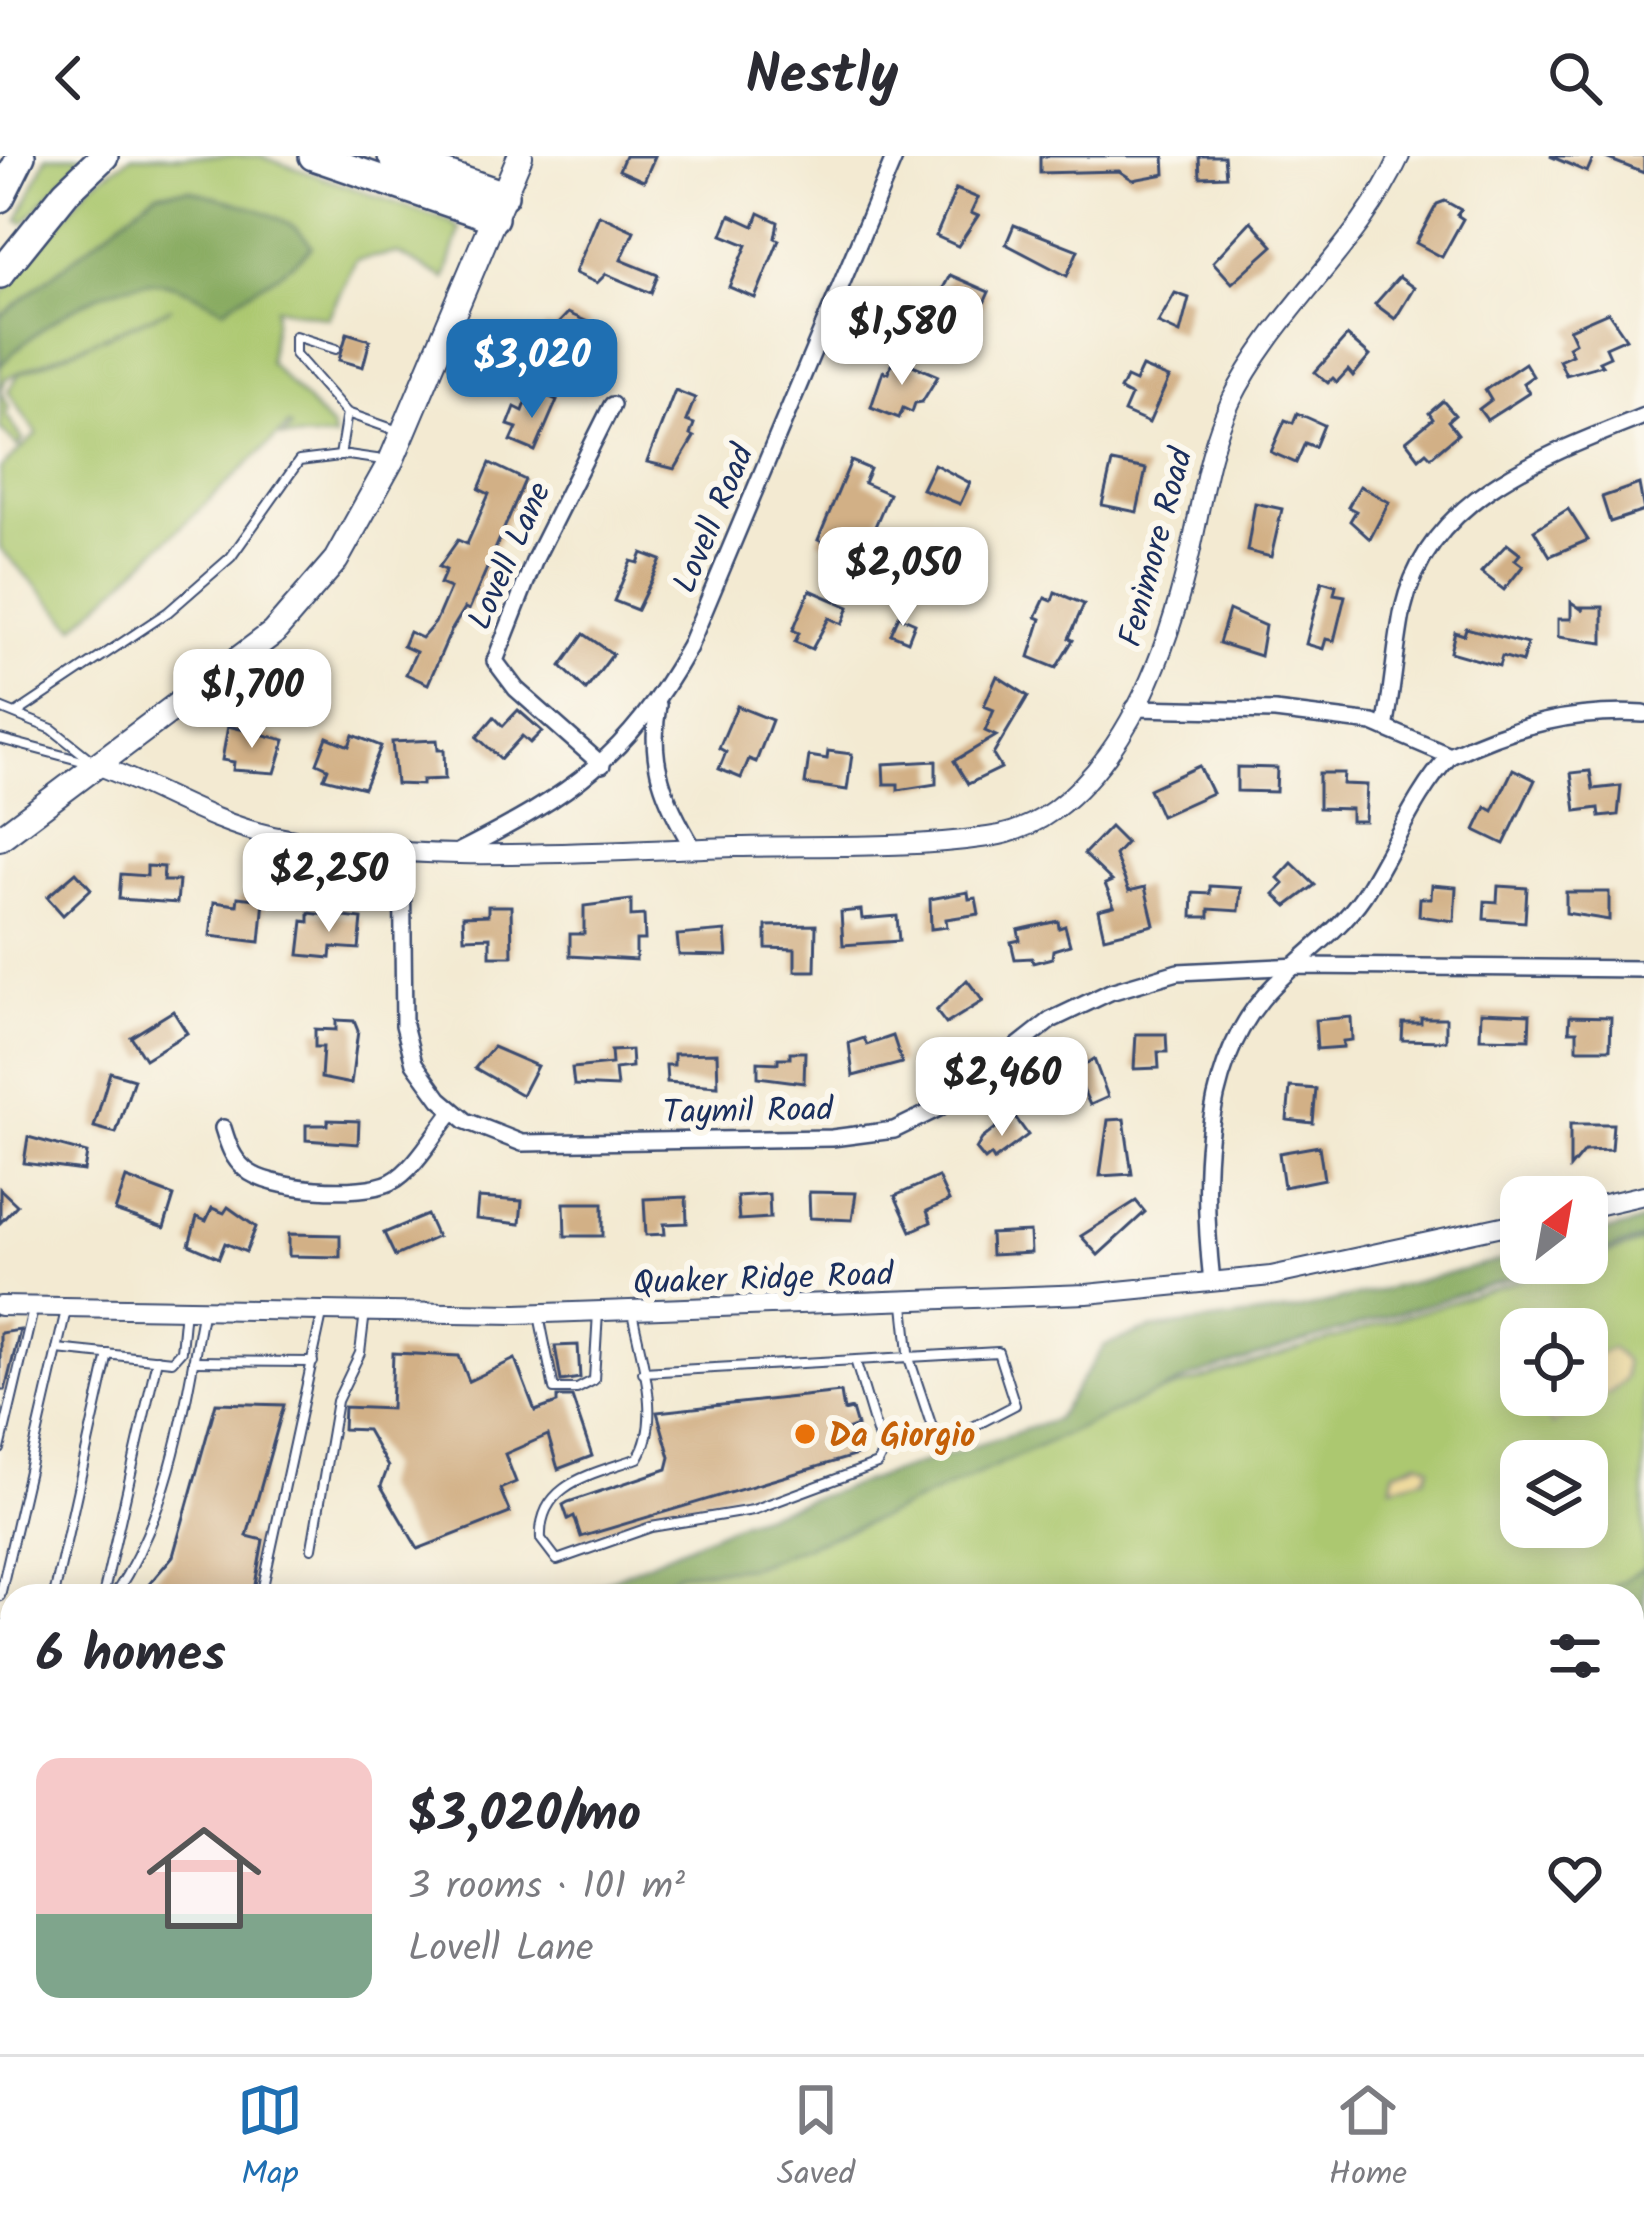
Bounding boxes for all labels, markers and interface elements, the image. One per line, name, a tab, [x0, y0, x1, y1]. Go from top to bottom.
text: Nestly	[746, 35, 898, 121]
icon: back	[36, 45, 102, 111]
icon: search	[1542, 45, 1608, 111]
pin: $1,580	[804, 286, 1000, 388]
text: $1,580	[848, 294, 956, 356]
pin: $3,020	[434, 319, 630, 421]
text: $3,020	[473, 327, 591, 389]
street label: Lovell Road	[660, 435, 771, 602]
street label: Fenimore Road	[1105, 441, 1210, 653]
street label: Lovell Lane	[455, 474, 567, 639]
pin: $2,050	[805, 527, 1001, 629]
text: $2,050	[845, 535, 961, 597]
pin: $1,700	[154, 649, 350, 751]
text: $1,700	[200, 657, 304, 719]
pin: $2,250	[231, 833, 427, 935]
text: $2,250	[270, 841, 388, 903]
pin: $2,460	[904, 1037, 1100, 1139]
text: $2,460	[943, 1045, 1061, 1107]
street label: Taymil Road	[663, 1084, 835, 1140]
north arrow	[1500, 1176, 1608, 1284]
map controls	[1500, 1176, 1608, 1548]
street label: Quaker Ridge Road	[632, 1249, 896, 1312]
button: locate	[1500, 1308, 1608, 1416]
place label: Da Giorgio	[829, 1411, 975, 1464]
marker: Da Giorgio	[792, 1421, 818, 1447]
button: layers	[1500, 1440, 1608, 1548]
text: 6 homes	[36, 1616, 226, 1697]
icon: filters	[1542, 1623, 1608, 1689]
text: $3,020/mo	[408, 1776, 641, 1857]
icon: home	[132, 1806, 276, 1950]
icon: heart	[1542, 1845, 1608, 1911]
text: 3 rooms · 101 m²	[408, 1857, 685, 1919]
text: Lovell Lane	[408, 1919, 594, 1981]
tab: Map	[237, 2077, 303, 2202]
tab: Saved	[777, 2077, 855, 2202]
tab: Home	[1329, 2077, 1407, 2202]

